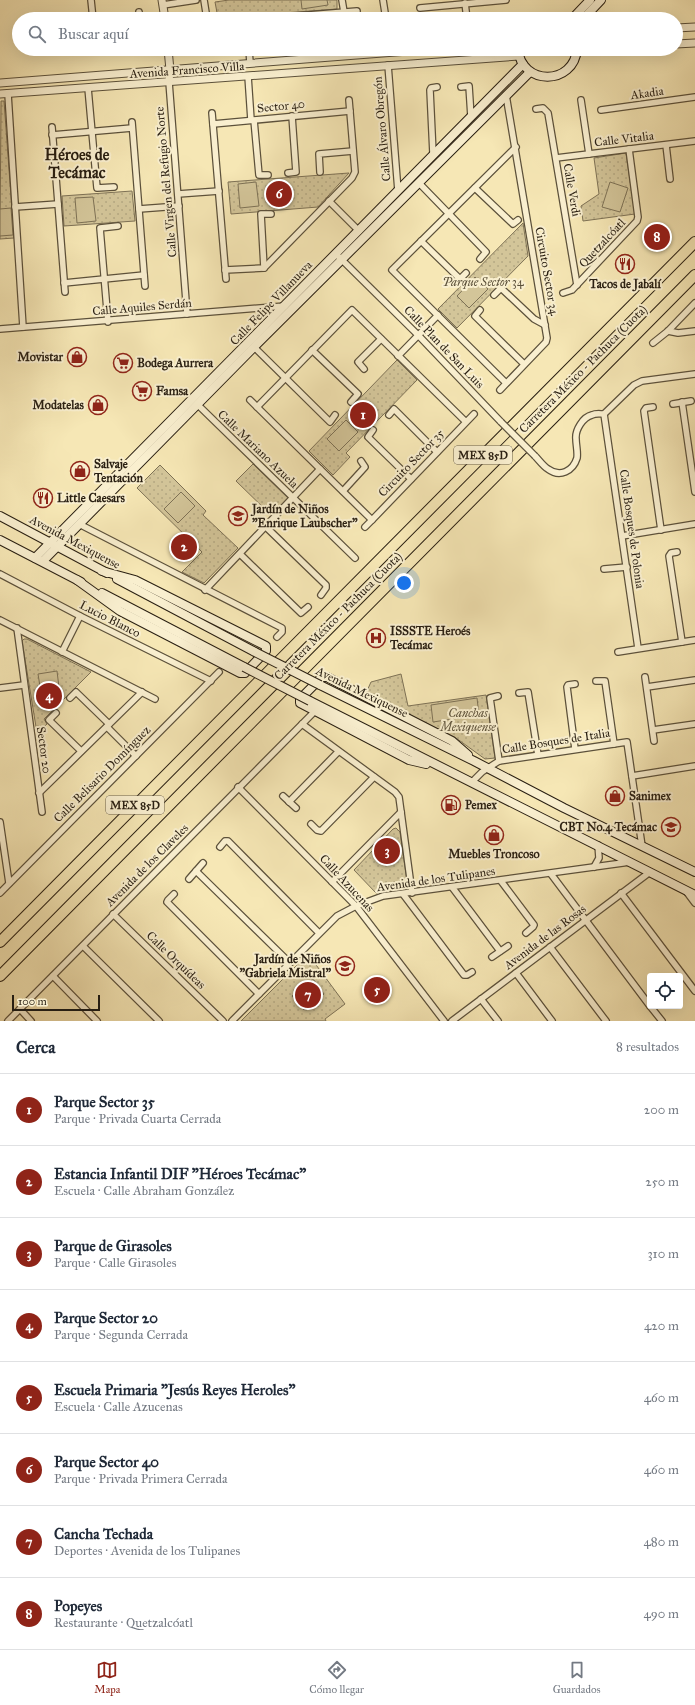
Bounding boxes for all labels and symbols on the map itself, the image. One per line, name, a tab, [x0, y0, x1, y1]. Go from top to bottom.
street label: Avenida Francisco Villa	[128, 59, 246, 81]
street label: Calle Álvaro Obregón	[369, 76, 395, 182]
street label: Akadia	[629, 84, 665, 102]
street label: Sector 40	[256, 97, 306, 115]
street label: Calle Virgen del Refugio Norte	[152, 106, 181, 258]
street label: Calle Vitalia	[593, 128, 655, 150]
district label: Héroes de Tecámac	[44, 145, 110, 182]
street label: Calle Verdi	[560, 162, 584, 218]
pin: 6	[266, 179, 292, 209]
street label: Quetzalcóatl	[576, 215, 629, 270]
pin: 8	[644, 222, 670, 252]
street label: Circuito Sector 34	[532, 226, 562, 317]
restaurant icon: Tacos de Jabalí	[614, 253, 636, 275]
street label: Calle Felipe Villanueva	[227, 257, 315, 348]
park label: Parque Sector 34	[442, 275, 524, 289]
place label: Tacos de Jabalí	[588, 277, 661, 292]
street label: Calle Aquiles Serdán	[92, 296, 193, 319]
street label: Carretera México - Pachuca (Cuota)	[516, 302, 650, 436]
street label: Calle Plan de San Luis	[401, 303, 487, 391]
shop icon: Movistar	[66, 346, 88, 368]
place label: Movistar	[17, 350, 64, 364]
supermarket icon: Bodega Aurrera	[112, 352, 134, 374]
place label: Bodega Aurrera	[137, 356, 214, 371]
supermarket icon: Famsa	[131, 380, 153, 402]
place label: Famsa	[156, 384, 189, 398]
shop icon: Modatelas	[87, 394, 109, 416]
place label: Modatelas	[33, 398, 85, 412]
pin: 1	[350, 400, 376, 430]
street label: Calle Mariano Azuela	[215, 407, 302, 492]
street label: Circuito Sector 35	[375, 426, 447, 500]
road number: MEX 85D	[454, 446, 512, 464]
place label: Salvaje Tentación	[93, 457, 143, 485]
shop icon: Salvaje Tentación	[69, 460, 91, 482]
street label: Calle Bosques de Polonia	[616, 468, 647, 591]
restaurant icon: Little Caesars	[32, 487, 54, 509]
place label: Little Caesars	[57, 491, 126, 505]
place label: Jardín de Niños "Enrique Laubscher"	[250, 502, 358, 531]
school or university icon: Jardín de Niños "Enrique Laubscher"	[227, 505, 249, 527]
street label: Avenida Mexiquense	[26, 512, 123, 573]
pin: 2	[171, 532, 197, 562]
street label: Carretera México - Pachuca (Cuota)	[271, 549, 405, 683]
your location	[394, 573, 414, 593]
street label: Lucio Blanco	[77, 598, 143, 640]
place label: ISSSTE Heroés Tecámac	[389, 624, 471, 652]
hospital icon: ISSSTE Heroés Tecámac	[365, 627, 387, 649]
street label: Avenida Mexiquense	[312, 663, 410, 721]
pin: 4	[36, 681, 62, 711]
park label: Canchas Mexiquense	[439, 706, 496, 734]
street label: Calle Belisario Domínguez	[51, 723, 154, 826]
street label: Calle Bosques de Italia	[501, 725, 612, 757]
street label: Sector 20	[34, 726, 54, 774]
shop icon: Sanimex	[604, 785, 626, 807]
place label: Sanimex	[629, 789, 672, 803]
fuel station icon: Pemex	[440, 794, 462, 816]
road number: MEX 85D	[106, 796, 164, 814]
place label: Pemex	[465, 798, 498, 812]
school or university icon: CBT No.4 Tecámac	[660, 816, 682, 838]
place label: CBT No.4 Tecámac	[560, 820, 657, 835]
street label: Avenida de los Claveles	[102, 821, 191, 910]
shop icon: Muebles Troncoso	[483, 824, 505, 846]
pin: 3	[374, 836, 400, 866]
place label: Muebles Troncoso	[448, 847, 540, 861]
street label: Calle Azucenas	[317, 851, 377, 915]
street label: Avenida de los Tulipanes	[375, 864, 496, 894]
street label: Avenida de las Rosas	[501, 902, 589, 973]
street label: Calle Orquídeas	[143, 928, 208, 992]
place label: Jardín de Niños "Gabriela Mistral"	[239, 952, 332, 980]
school or university icon: Jardín de Niños "Gabriela Mistral"	[334, 955, 356, 977]
pin: 5	[364, 975, 390, 1005]
pin: 7	[295, 980, 321, 1010]
scale bar	[12, 993, 100, 1012]

